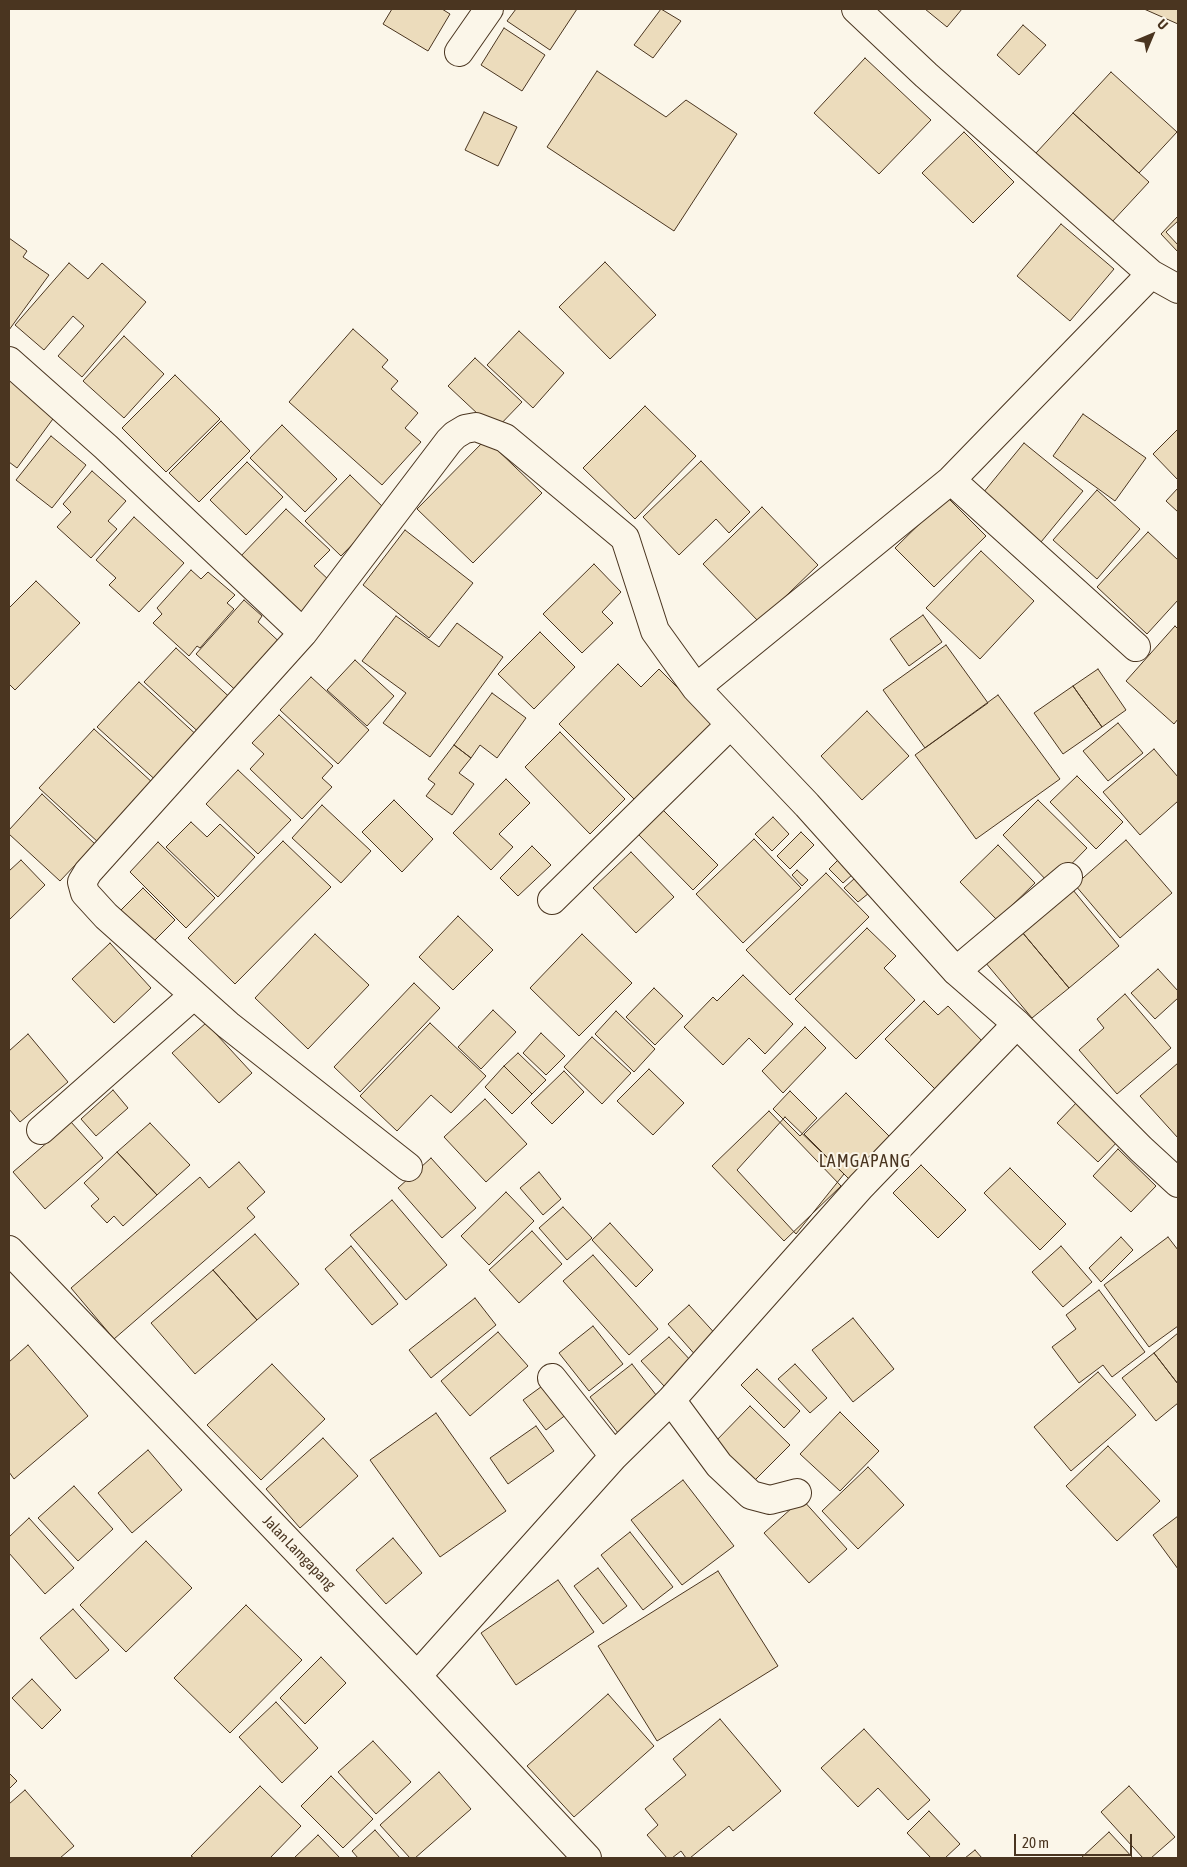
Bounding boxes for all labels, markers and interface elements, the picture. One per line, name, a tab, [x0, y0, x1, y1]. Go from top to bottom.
north arrow	[1127, 10, 1177, 60]
text: U	[1154, 16, 1171, 33]
district label: LAMGAPANG	[818, 1150, 912, 1172]
street label: Jalan Lamgapang	[259, 1512, 339, 1594]
scale bar	[1017, 1824, 1134, 1856]
text: 20 m	[1022, 1834, 1049, 1851]

